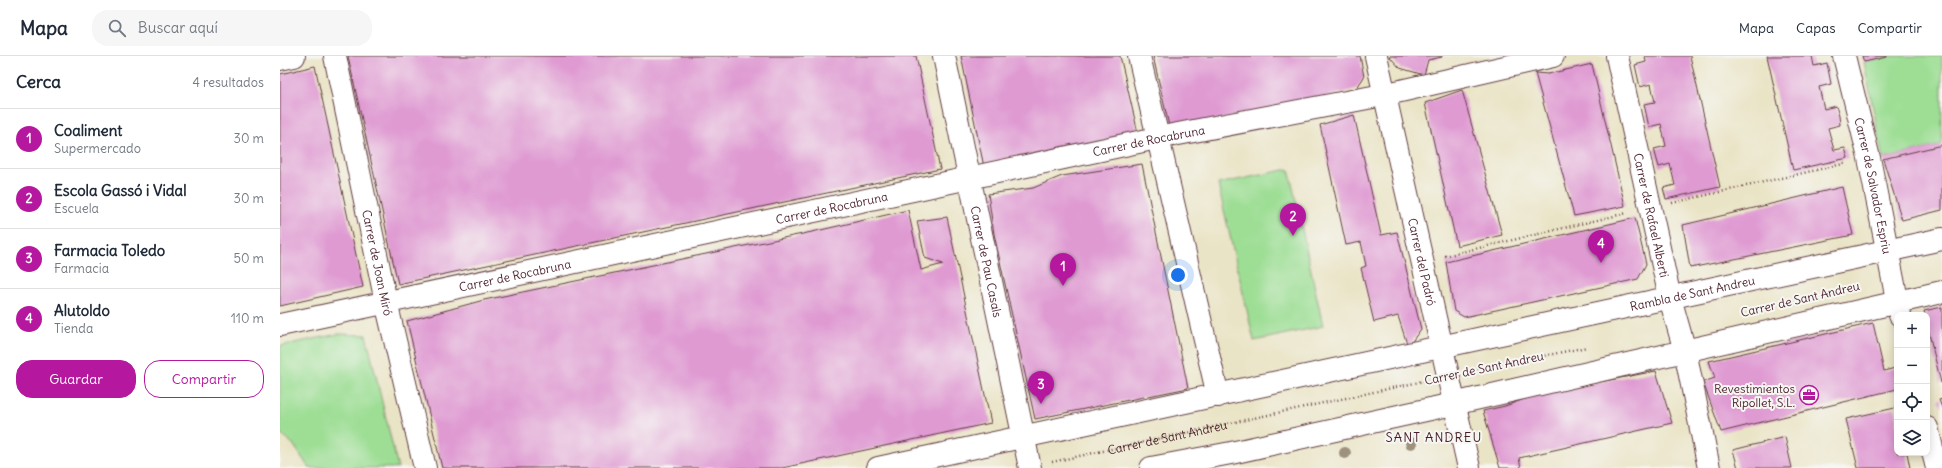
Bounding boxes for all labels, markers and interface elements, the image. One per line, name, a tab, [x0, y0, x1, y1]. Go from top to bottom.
search box	[92, 10, 372, 46]
text: Mapa	[20, 16, 68, 40]
icon: search	[106, 17, 128, 39]
text: Buscar aquí	[138, 18, 218, 37]
text: Mapa	[1739, 19, 1774, 37]
text: Capas	[1796, 19, 1836, 37]
text: Compartir	[1858, 19, 1922, 37]
text: Cerca	[16, 71, 61, 93]
text: 4 resultados	[192, 74, 264, 91]
street label: Carrer de Salvador Espriu	[1852, 116, 1895, 255]
text: Coaliment	[54, 121, 122, 140]
street label: Carrer de Rocabruna	[1091, 122, 1206, 159]
text: 1	[26, 130, 32, 147]
text: 30 m	[234, 130, 264, 147]
text: Supermercado	[54, 140, 141, 157]
street label: Carrer de Rafael Alberti	[1631, 152, 1673, 279]
text: Escola Gassó i Vidal	[54, 181, 187, 200]
street label: Carrer de Rocabruna	[774, 188, 889, 227]
text: 2	[25, 190, 33, 207]
text: 30 m	[234, 190, 264, 207]
text: Escuela	[54, 200, 99, 217]
pin: 2	[1280, 203, 1306, 236]
street label: Carrer de Pau Casals	[968, 204, 1006, 319]
street label: Carrer de Joan Miró	[360, 208, 397, 317]
street label: Carrer del Padró	[1405, 216, 1440, 307]
pin: 4	[1588, 230, 1614, 263]
text: Farmacia Toledo	[54, 241, 165, 260]
text: 3	[25, 250, 33, 267]
text: 50 m	[233, 250, 264, 267]
pin: 1	[1050, 253, 1076, 286]
street label: Carrer de Rocabruna	[457, 256, 572, 294]
text: Farmacia	[54, 260, 109, 277]
your location	[1168, 265, 1188, 285]
street label: Rambla de Sant Andreu	[1628, 272, 1756, 313]
street label: Carrer de Sant Andreu	[1739, 278, 1861, 320]
text: Alutoldo	[54, 301, 110, 320]
text: 4	[25, 310, 33, 327]
text: 110 m	[231, 310, 264, 327]
map controls	[1894, 312, 1930, 456]
button: +	[1894, 312, 1930, 348]
text: Tienda	[54, 320, 93, 337]
street label: Carrer de Sant Andreu	[1423, 348, 1545, 388]
button: −	[1894, 348, 1930, 384]
button: Guardar	[16, 360, 136, 398]
button: Compartir	[144, 360, 264, 398]
pin: 3	[1028, 371, 1054, 404]
place label: Revestimientos Ripollet, S.L.	[1714, 381, 1795, 410]
office icon: Revestimientos Ripollet, S.L.	[1798, 384, 1820, 406]
button: locate	[1894, 384, 1930, 420]
street label: Carrer de Sant Andreu	[1106, 417, 1228, 457]
button: layers	[1894, 420, 1930, 456]
district label: SANT ANDREU	[1386, 429, 1482, 446]

